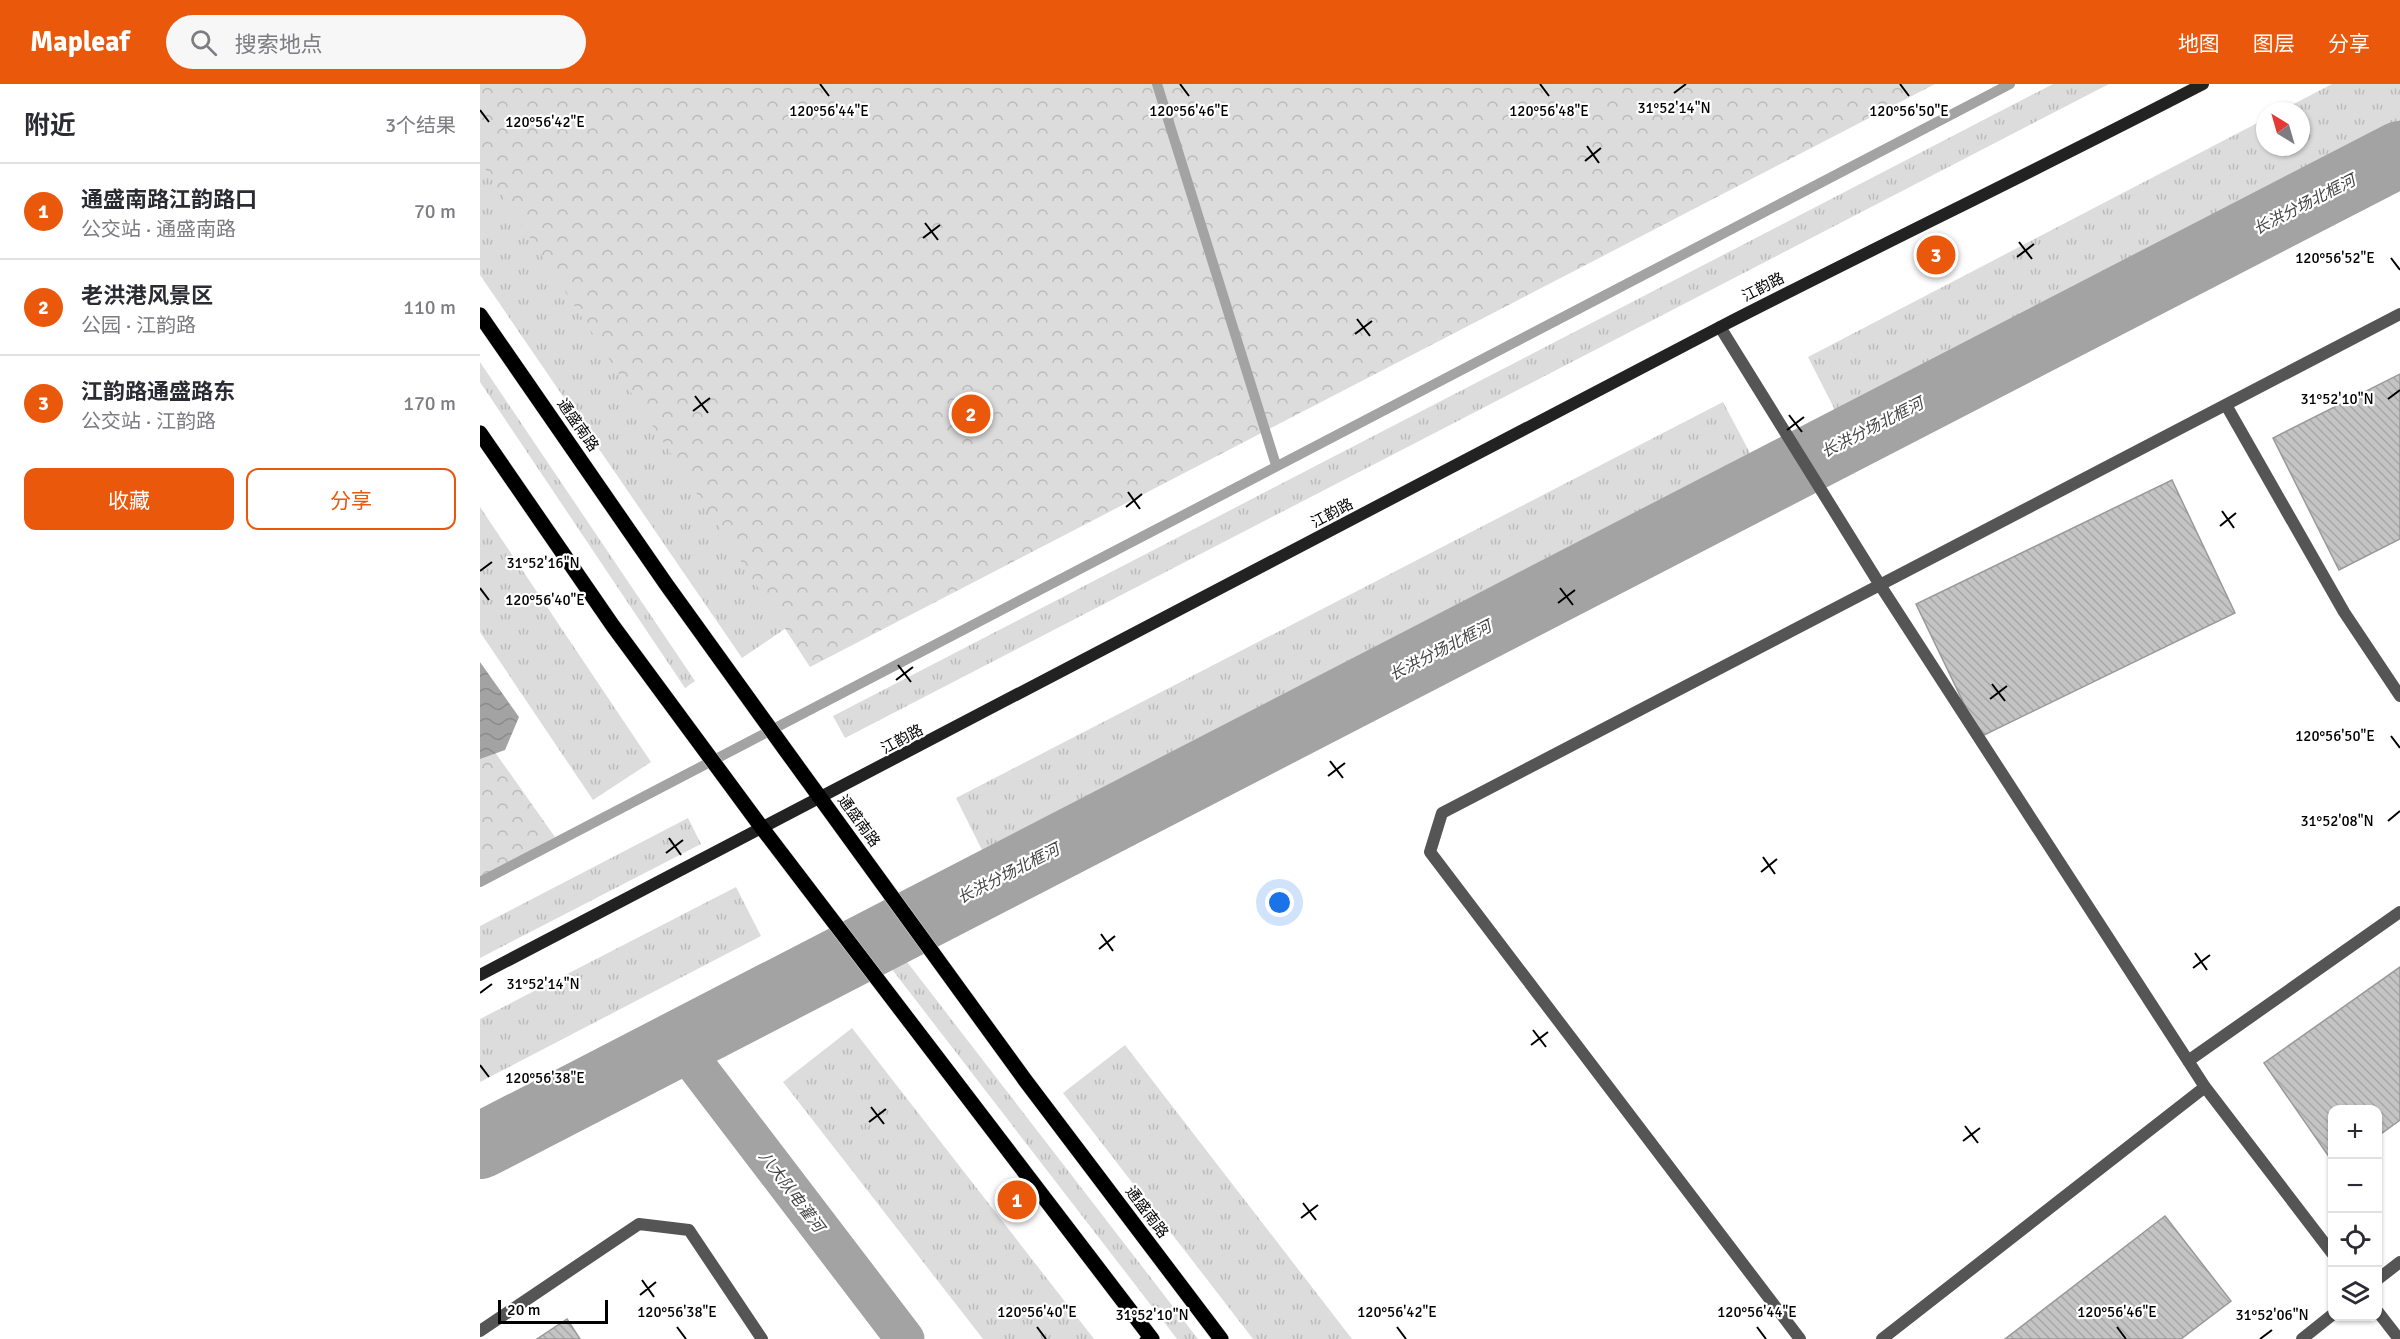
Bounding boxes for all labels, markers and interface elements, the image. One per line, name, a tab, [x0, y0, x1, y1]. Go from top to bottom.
search box	[166, 15, 586, 69]
text: Mapleaf	[30, 25, 130, 59]
icon: search	[187, 26, 220, 59]
text: 搜索地点	[235, 31, 323, 58]
text: 地图	[2178, 31, 2220, 57]
text: 图层	[2253, 31, 2295, 57]
text: 分享	[2328, 31, 2370, 57]
text: 31°52'14"N	[1637, 99, 1711, 117]
text: 120°56'44"E	[789, 102, 869, 120]
text: 120°56'46"E	[1149, 102, 1229, 120]
text: 120°56'48"E	[1509, 102, 1589, 120]
text: 120°56'50"E	[1869, 102, 1949, 120]
north arrow	[2256, 102, 2310, 156]
text: 附近	[24, 110, 76, 142]
text: 3个结果	[385, 113, 456, 138]
text: 120°56'42"E	[505, 113, 585, 131]
water label: 长洪分场北框河	[2250, 169, 2362, 239]
text: 通盛南路江韵路口	[81, 186, 257, 213]
text: 1	[38, 199, 49, 224]
text: 70 m	[414, 199, 456, 224]
text: 公交站 · 通盛南路	[81, 217, 236, 242]
pin: 3	[1916, 232, 1956, 278]
text: 120°56'52"E	[2295, 249, 2375, 267]
street label: 江韵路	[1739, 269, 1787, 305]
text: 老洪港风景区	[81, 282, 213, 309]
text: 2	[38, 295, 49, 320]
text: 110 m	[403, 295, 456, 320]
text: 公园 · 江韵路	[81, 313, 196, 338]
text: 江韵路通盛路东	[81, 378, 235, 405]
text: 31°52'10"N	[2300, 390, 2374, 408]
text: 3	[38, 391, 49, 416]
text: 170 m	[403, 391, 456, 416]
pin: 2	[952, 392, 990, 436]
water label: 长洪分场北框河	[1818, 392, 1930, 462]
street label: 通盛南路	[553, 395, 603, 455]
text: 公交站 · 江韵路	[81, 409, 216, 434]
button: 收藏	[24, 468, 234, 530]
button: 分享	[246, 468, 456, 530]
street label: 江韵路	[1308, 494, 1356, 532]
text: 31°52'16"N	[506, 554, 580, 572]
text: 120°56'40"E	[505, 591, 585, 609]
water label: 长洪分场北框河	[1386, 615, 1498, 685]
street label: 江韵路	[878, 720, 926, 758]
text: 120°56'50"E	[2295, 727, 2375, 745]
street label: 通盛南路	[834, 791, 884, 851]
text: 31°52'08"N	[2300, 812, 2374, 830]
water label: 长洪分场北框河	[954, 838, 1066, 908]
your location	[1265, 888, 1294, 917]
text: 31°52'14"N	[506, 975, 580, 993]
text: 120°56'38"E	[505, 1069, 585, 1087]
map controls	[2328, 1105, 2382, 1321]
button: +	[2328, 1105, 2382, 1159]
water label: 八大队电灌河	[754, 1147, 830, 1238]
button: −	[2328, 1159, 2382, 1213]
pin: 1	[998, 1178, 1036, 1222]
street label: 通盛南路	[1122, 1183, 1172, 1241]
button: locate	[2328, 1213, 2382, 1267]
button: layers	[2328, 1267, 2382, 1321]
scale bar	[498, 1297, 608, 1324]
text: 20 m	[507, 1300, 541, 1320]
text: 120°56'38"E	[637, 1303, 717, 1321]
text: 120°56'40"E	[997, 1303, 1077, 1321]
text: 120°56'42"E	[1357, 1303, 1437, 1321]
text: 120°56'44"E	[1717, 1303, 1797, 1321]
text: 120°56'46"E	[2077, 1303, 2157, 1321]
text: 31°52'10"N	[1115, 1306, 1189, 1324]
text: 31°52'06"N	[2235, 1306, 2309, 1324]

